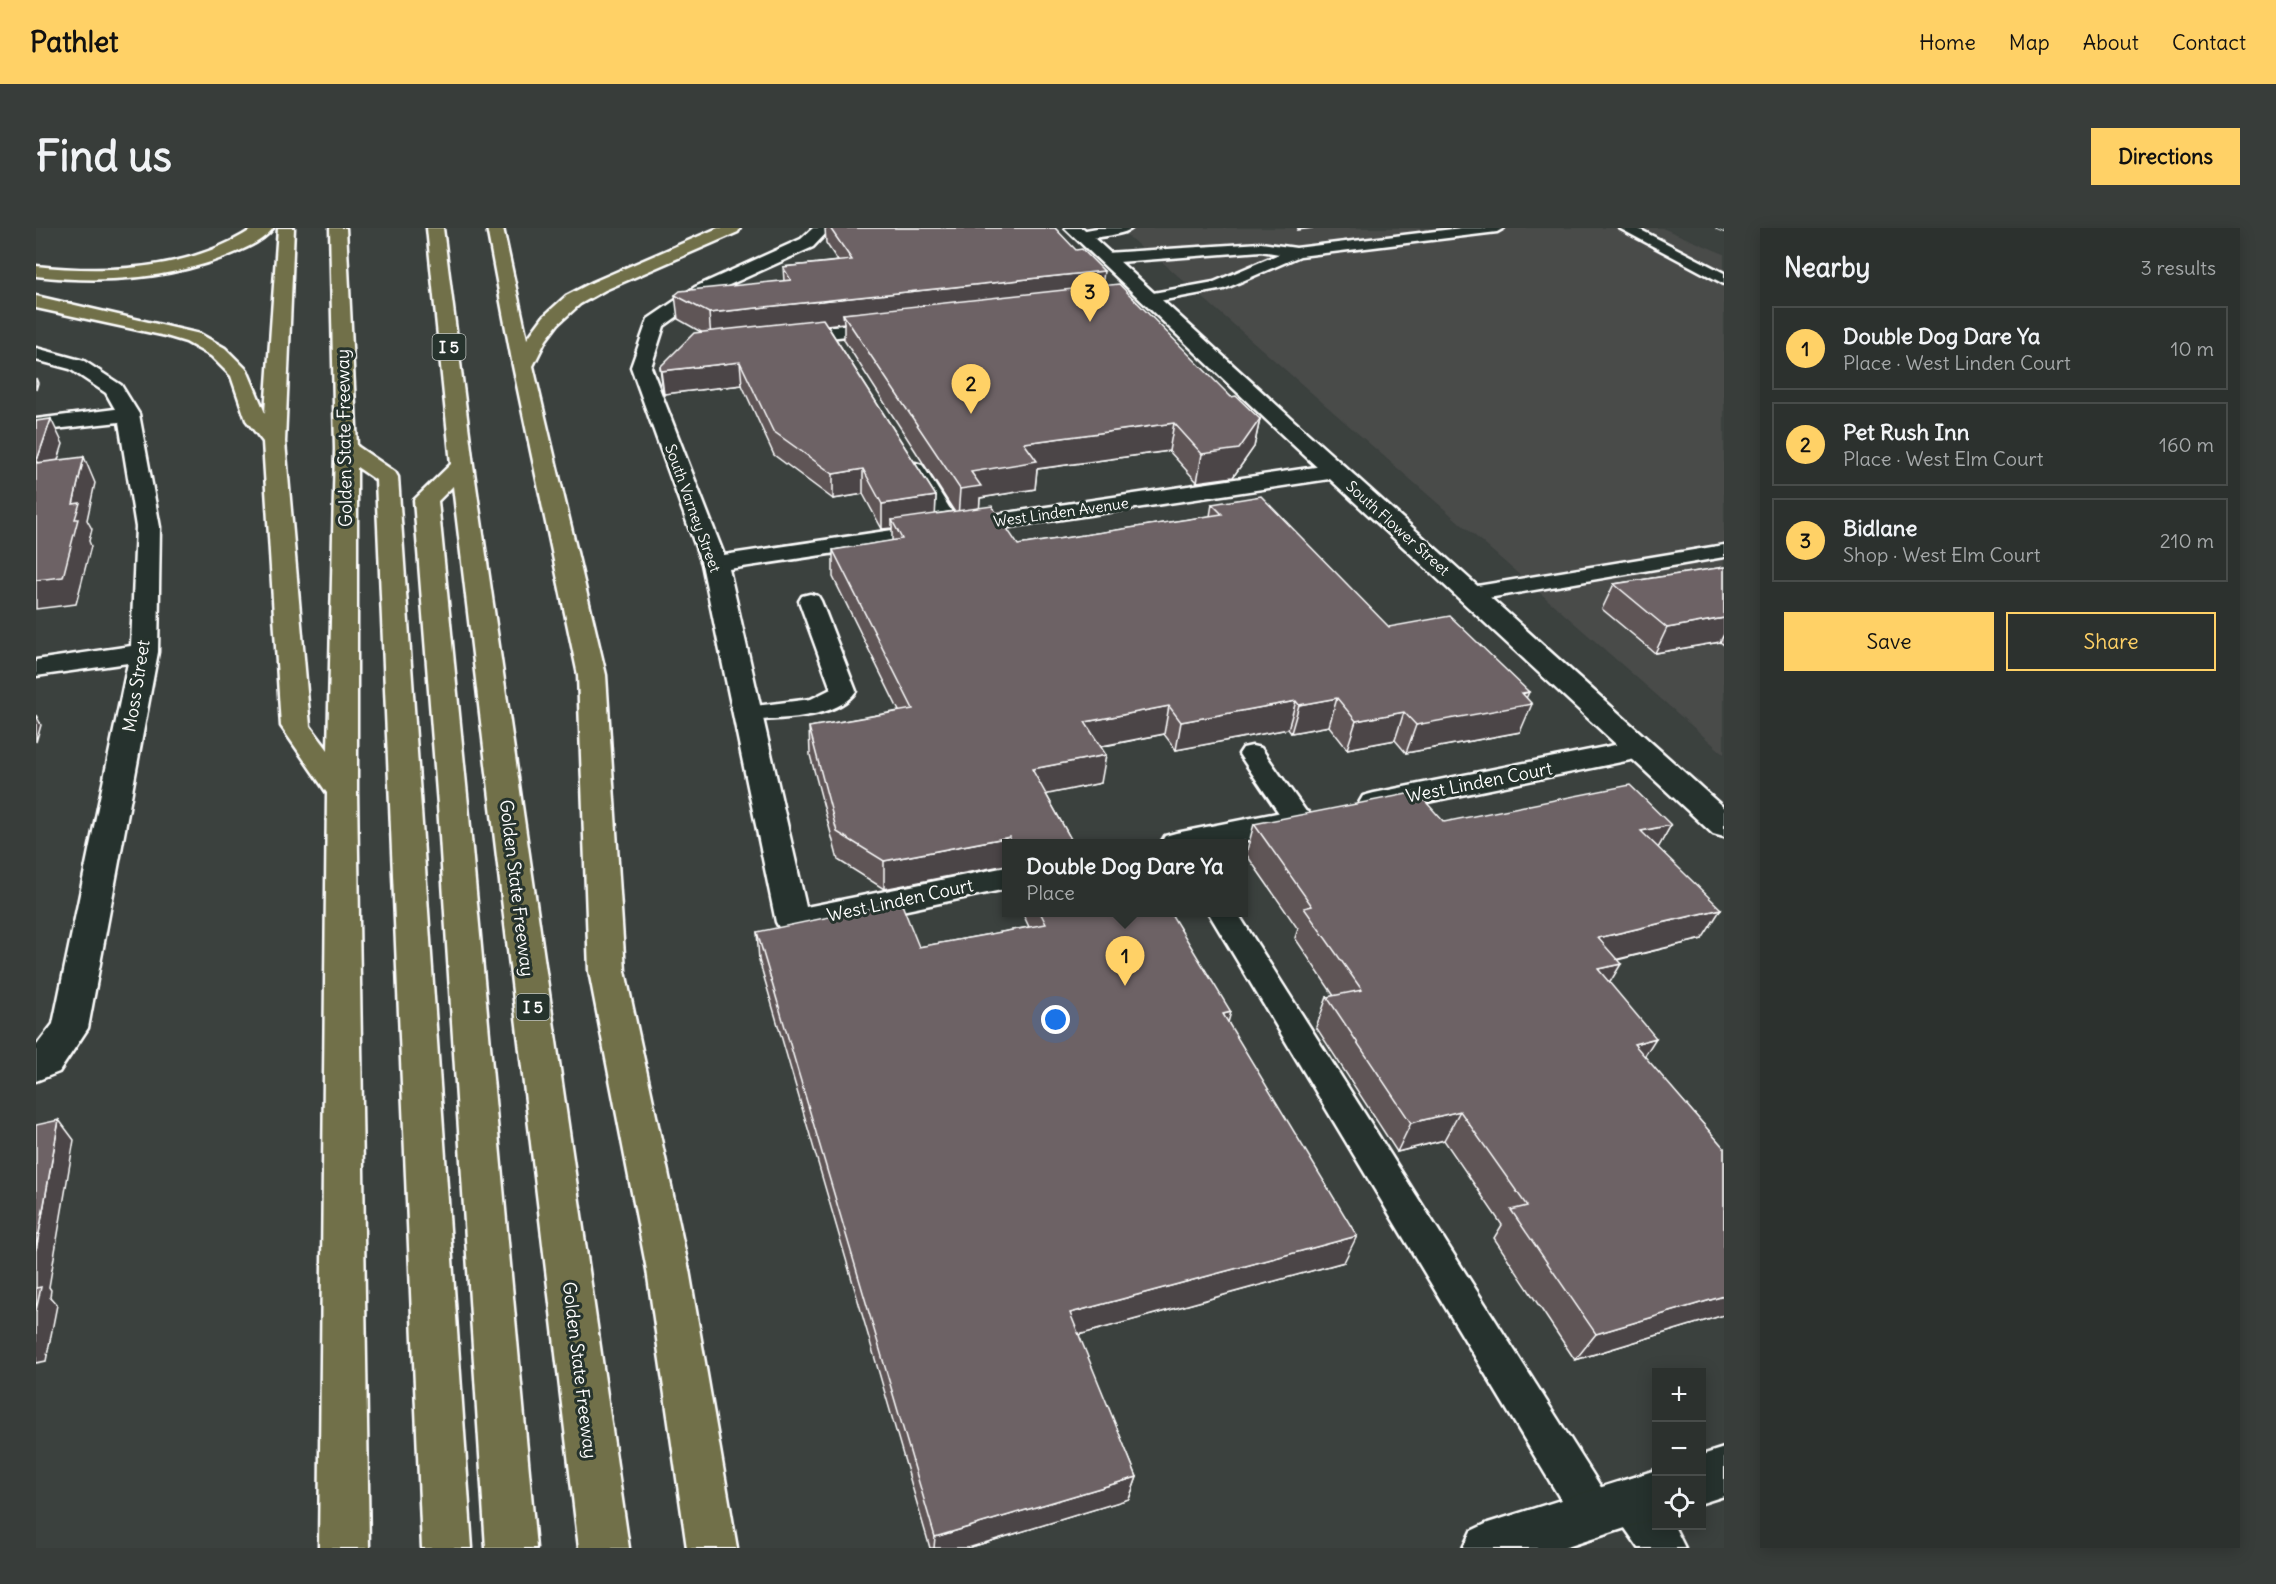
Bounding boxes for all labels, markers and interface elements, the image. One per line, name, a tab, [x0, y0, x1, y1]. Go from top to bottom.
text: Pathlet	[30, 24, 119, 60]
text: Home	[1919, 29, 1976, 56]
text: Map	[2009, 29, 2050, 56]
text: About	[2083, 29, 2139, 56]
text: Contact	[2172, 29, 2246, 56]
button: Directions	[2091, 128, 2240, 185]
text: Find us	[36, 130, 172, 182]
text: Nearby	[1784, 251, 1870, 284]
text: 3 results	[2140, 255, 2216, 280]
pin: 3	[1070, 272, 1110, 322]
text: Double Dog Dare Ya	[1843, 322, 2040, 350]
road number: I 5	[432, 334, 466, 360]
text: 1	[1802, 336, 1809, 361]
text: 10 m	[2171, 336, 2214, 361]
street label: Golden State Freeway	[331, 349, 357, 527]
text: Place · West Linden Court	[1843, 350, 2071, 375]
pin: 2	[952, 364, 990, 414]
text: Pet Rush Inn	[1843, 418, 1969, 446]
text: 2	[1800, 432, 1811, 457]
text: 160 m	[2159, 432, 2214, 457]
street label: South Varney Street	[661, 441, 725, 575]
text: Place · West Elm Court	[1843, 446, 2044, 471]
street label: South Flower Street	[1342, 477, 1454, 579]
street label: West Linden Avenue	[992, 493, 1130, 531]
text: Bidlane	[1843, 514, 1917, 542]
text: 3	[1800, 528, 1811, 553]
text: 210 m	[2160, 528, 2214, 553]
text: Shop · West Elm Court	[1843, 542, 2040, 567]
button: Save	[1784, 612, 1994, 671]
button: Share	[2006, 612, 2216, 671]
street label: Moss Street	[117, 638, 155, 734]
street label: West Linden Court	[1404, 757, 1554, 807]
street label: Golden State Freeway	[495, 798, 539, 978]
popup	[1002, 839, 1248, 917]
text: Double Dog Dare Ya	[1026, 852, 1224, 880]
street label: West Linden Court	[825, 873, 975, 927]
text: Place	[1026, 880, 1075, 905]
pin: 1	[1106, 936, 1144, 986]
road number: I 5	[516, 994, 550, 1020]
your location	[1041, 1005, 1070, 1034]
street label: Golden State Freeway	[558, 1280, 602, 1460]
map controls	[1652, 1368, 1706, 1530]
button: +	[1652, 1368, 1706, 1422]
button: −	[1652, 1422, 1706, 1476]
button: locate	[1652, 1476, 1706, 1530]

